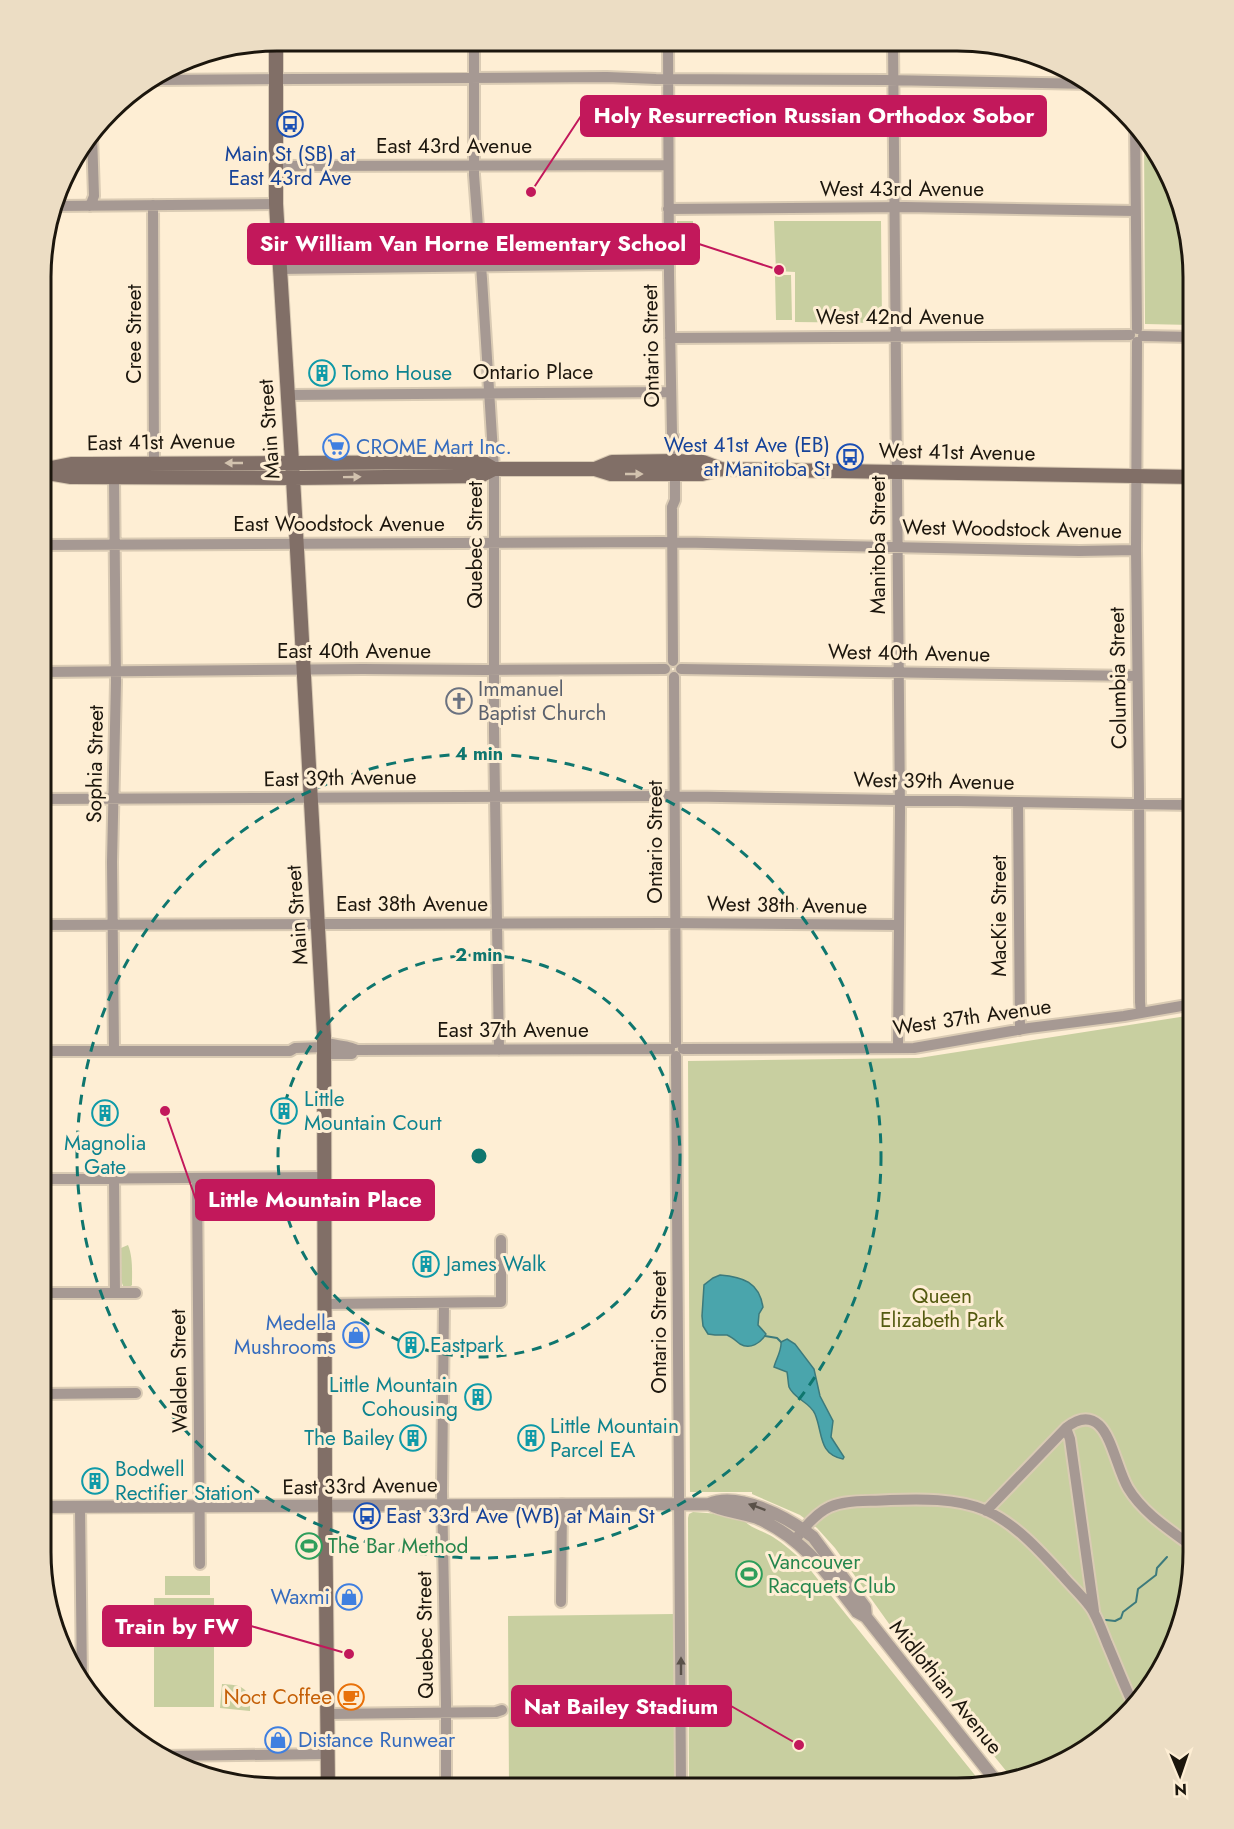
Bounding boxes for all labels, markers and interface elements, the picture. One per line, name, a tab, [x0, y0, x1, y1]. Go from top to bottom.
callout: Holy Resurrection Russian Orthodox Sobor	[581, 96, 1046, 136]
text: Holy Resurrection Russian Orthodox Sobor	[594, 99, 1034, 131]
bus stop icon: Main St (SB) at East 43rd Ave	[275, 109, 305, 139]
street label: East 43rd Avenue	[376, 131, 532, 161]
place label: Main St (SB) at East 43rd Ave	[225, 139, 355, 193]
street label: West 43rd Avenue	[820, 174, 984, 204]
callout: Sir William Van Horne Elementary School	[248, 224, 699, 264]
text: Sir William Van Horne Elementary School	[260, 227, 686, 259]
street label: Cree Street	[119, 284, 149, 384]
street label: Ontario Street	[635, 284, 667, 408]
street label: West 42nd Avenue	[816, 302, 984, 332]
street label: Ontario Place	[473, 357, 593, 387]
building icon: Tomo House	[307, 358, 337, 388]
place label: Tomo House	[342, 358, 452, 388]
street label: Main Street	[251, 378, 287, 480]
street label: East 41st Avenue	[87, 426, 236, 458]
place label: West 41st Ave (EB) at Manitoba St	[664, 430, 830, 484]
supermarket icon: CROME Mart Inc.	[321, 432, 351, 462]
place label: CROME Mart Inc.	[356, 432, 512, 462]
street label: West 41st Avenue	[878, 436, 1036, 468]
bus stop icon: West 41st Ave (EB) at Manitoba St	[835, 442, 865, 472]
one-way arrow	[224, 458, 243, 467]
one-way arrow	[625, 469, 644, 479]
one-way arrow	[342, 473, 361, 482]
street label: Manitoba Street	[863, 476, 893, 614]
street label: Quebec Street	[460, 481, 490, 609]
street label: East Woodstock Avenue	[233, 509, 445, 539]
street label: West Woodstock Avenue	[902, 512, 1122, 546]
street label: Columbia Street	[1102, 607, 1134, 749]
street label: East 40th Avenue	[277, 636, 431, 666]
street label: West 40th Avenue	[828, 637, 991, 669]
place label: Immanuel Baptist Church	[478, 674, 606, 728]
church icon: Immanuel Baptist Church	[444, 686, 474, 716]
street label: Sophia Street	[79, 705, 111, 823]
text: 4 min	[455, 741, 503, 767]
street label: East 39th Avenue	[263, 762, 417, 794]
street label: West 39th Avenue	[853, 765, 1015, 797]
street label: Ontario Street	[640, 780, 670, 904]
street label: MacKie Street	[984, 855, 1014, 977]
street label: Main Street	[279, 864, 315, 966]
street label: East 38th Avenue	[336, 889, 488, 919]
street label: West 38th Avenue	[707, 889, 868, 921]
text: 2 min	[455, 942, 503, 968]
street label: West 37th Avenue	[891, 991, 1053, 1043]
street label: East 37th Avenue	[437, 1015, 589, 1045]
place label: Little Mountain Court	[304, 1084, 442, 1138]
building icon: Little Mountain Court	[269, 1096, 299, 1126]
building icon: Magnolia Gate	[90, 1098, 120, 1128]
place label: Magnolia Gate	[64, 1128, 146, 1182]
centre of rings	[469, 1146, 489, 1166]
callout: Little Mountain Place	[196, 1180, 434, 1220]
text: Little Mountain Place	[208, 1183, 422, 1215]
building icon: James Walk	[411, 1249, 441, 1279]
place label: James Walk	[443, 1249, 547, 1279]
street label: Ontario Street	[644, 1270, 674, 1394]
park label: Queen Elizabeth Park	[880, 1281, 1005, 1335]
place label: Medella Mushrooms	[234, 1308, 336, 1362]
street label: Walden Street	[163, 1309, 195, 1433]
shop icon: Medella Mushrooms	[341, 1320, 371, 1350]
building icon: Eastpark	[396, 1330, 426, 1360]
place label: Eastpark	[430, 1330, 504, 1360]
place label: Little Mountain Cohousing	[329, 1370, 458, 1424]
building icon: Little Mountain Cohousing	[463, 1382, 493, 1412]
place label: Little Mountain Parcel EA	[550, 1411, 679, 1465]
place label: The Bailey	[304, 1423, 395, 1453]
building icon: The Bailey	[398, 1423, 428, 1453]
building icon: Little Mountain Parcel EA	[516, 1423, 546, 1453]
place label: Bodwell Rectifier Station	[115, 1454, 254, 1508]
building icon: Bodwell Rectifier Station	[80, 1466, 110, 1496]
street label: East 33rd Avenue	[282, 1470, 438, 1502]
bus stop icon: East 33rd Ave (WB) at Main St	[352, 1501, 382, 1531]
place label: East 33rd Ave (WB) at Main St	[386, 1501, 654, 1531]
one-way arrow	[748, 1502, 766, 1512]
sports icon: The Bar Method	[294, 1531, 324, 1561]
place label: The Bar Method	[328, 1531, 469, 1561]
place label: Vancouver Racquets Club	[768, 1547, 896, 1601]
sports icon: Vancouver Racquets Club	[734, 1559, 764, 1589]
street label: Quebec Street	[409, 1571, 441, 1699]
place label: Waxmi	[271, 1582, 330, 1612]
shop icon: Waxmi	[334, 1582, 364, 1612]
callout: Train by FW	[103, 1606, 251, 1646]
text: Train by FW	[115, 1610, 239, 1642]
street label: Midlothian Avenue	[882, 1613, 1010, 1761]
one-way arrow	[676, 1657, 686, 1676]
place label: Noct Coffee	[223, 1682, 332, 1712]
cafe icon: Noct Coffee	[336, 1682, 366, 1712]
callout: Nat Bailey Stadium	[512, 1686, 731, 1726]
text: Nat Bailey Stadium	[524, 1690, 718, 1722]
shop icon: Distance Runwear	[263, 1725, 293, 1755]
place label: Distance Runwear	[298, 1725, 456, 1755]
north arrow	[1150, 1745, 1210, 1805]
text: N	[1174, 1778, 1187, 1801]

